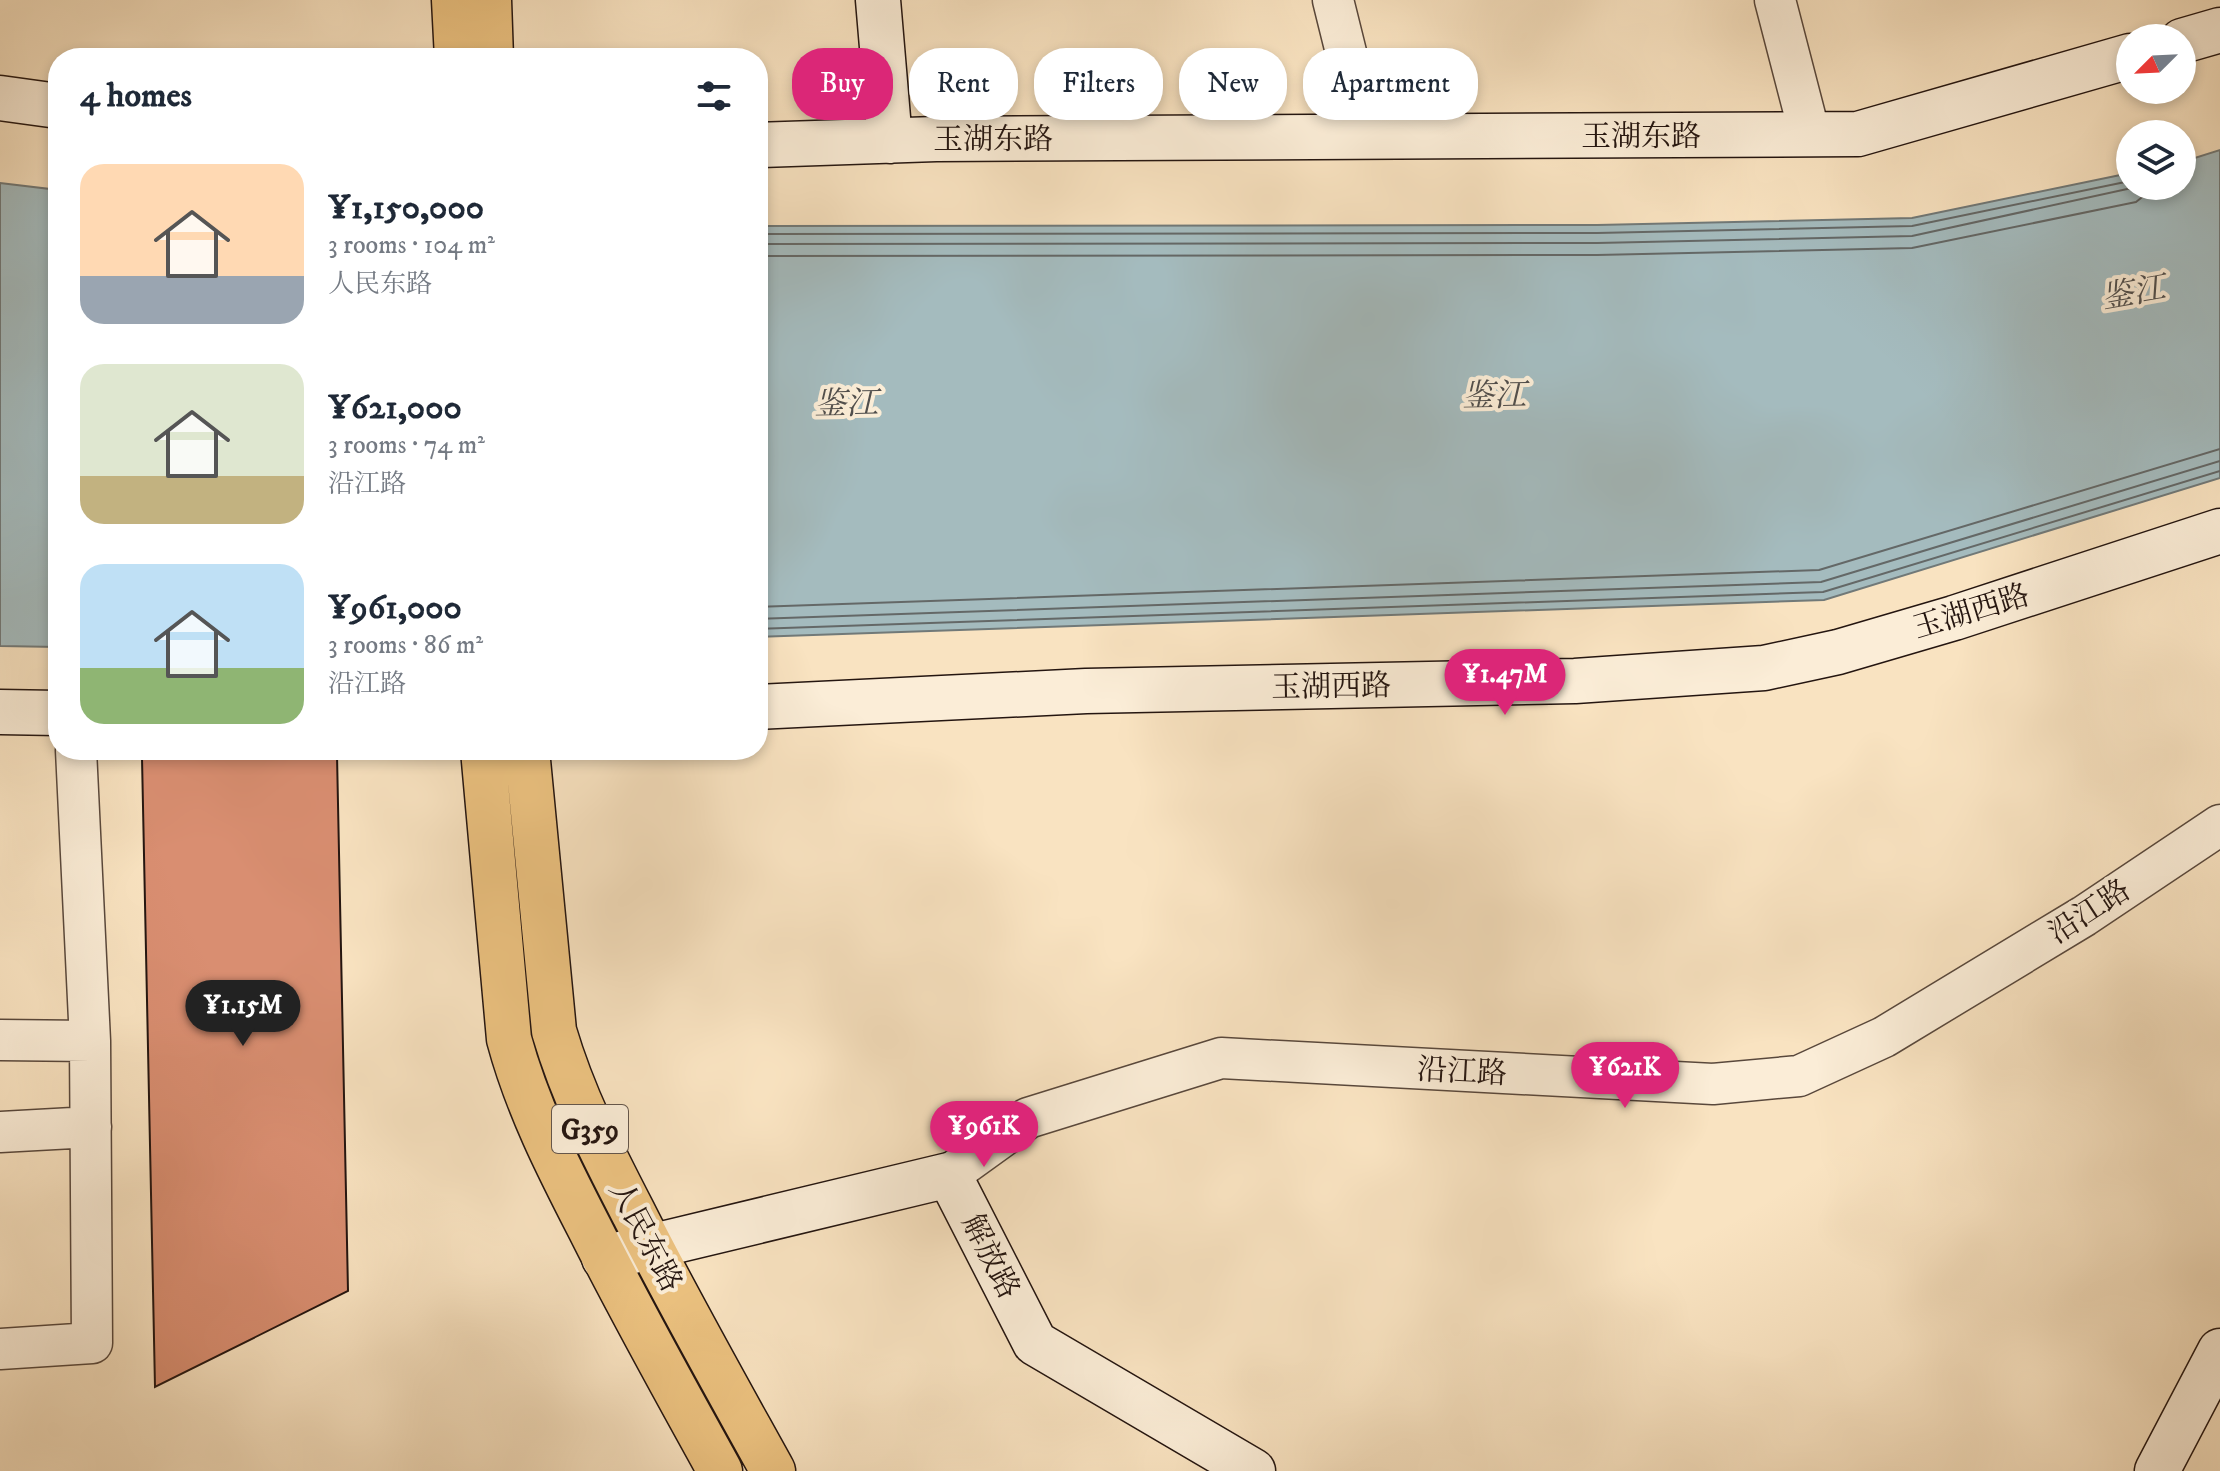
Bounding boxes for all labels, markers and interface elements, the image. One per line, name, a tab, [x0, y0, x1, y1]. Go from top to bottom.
north arrow	[2116, 24, 2196, 104]
map controls	[2116, 24, 2196, 200]
chip: Buy	[792, 48, 893, 120]
chip: Rent	[909, 48, 1018, 120]
chip: Filters	[1034, 48, 1163, 120]
chip: New	[1179, 48, 1287, 120]
chip: Apartment	[1303, 48, 1478, 120]
icon: filters	[692, 74, 736, 118]
text: 4 homes	[80, 75, 192, 117]
street label: 玉湖东路	[1581, 119, 1701, 156]
button: layers	[2116, 120, 2196, 200]
street label: 玉湖东路	[933, 122, 1053, 159]
text: ¥1,150,000	[328, 187, 484, 229]
icon: home	[144, 196, 240, 292]
text: 3 rooms · 104 m²	[328, 229, 495, 262]
text: 人民东路	[328, 268, 432, 301]
water label: 鉴江	[2098, 268, 2172, 319]
water label: 鉴江	[1462, 376, 1530, 418]
water label: 鉴江	[814, 384, 882, 426]
text: ¥621,000	[328, 387, 462, 429]
icon: home	[144, 396, 240, 492]
text: 3 rooms · 74 m²	[328, 429, 485, 462]
text: 沿江路	[328, 468, 406, 501]
street label: 玉湖西路	[1909, 577, 2034, 648]
text: ¥961,000	[328, 587, 462, 629]
icon: home	[144, 596, 240, 692]
text: 3 rooms · 86 m²	[328, 629, 483, 662]
pin: ¥1.47M	[1440, 649, 1570, 717]
text: ¥1.47M	[1463, 658, 1548, 691]
text: 沿江路	[328, 668, 406, 701]
street label: 玉湖西路	[1271, 668, 1391, 707]
street label: 沿江路	[2042, 872, 2138, 952]
pin: ¥1.15M	[178, 980, 308, 1048]
text: ¥1.15M	[203, 989, 283, 1022]
pin: ¥621K	[1569, 1042, 1681, 1110]
text: ¥621K	[1589, 1051, 1661, 1084]
street label: 沿江路	[1416, 1052, 1508, 1093]
pin: ¥961K	[928, 1101, 1040, 1169]
road number: G359	[552, 1105, 628, 1153]
text: ¥961K	[948, 1110, 1020, 1143]
street label: 人民东路	[600, 1175, 689, 1298]
street label: 解放路	[953, 1208, 1027, 1305]

